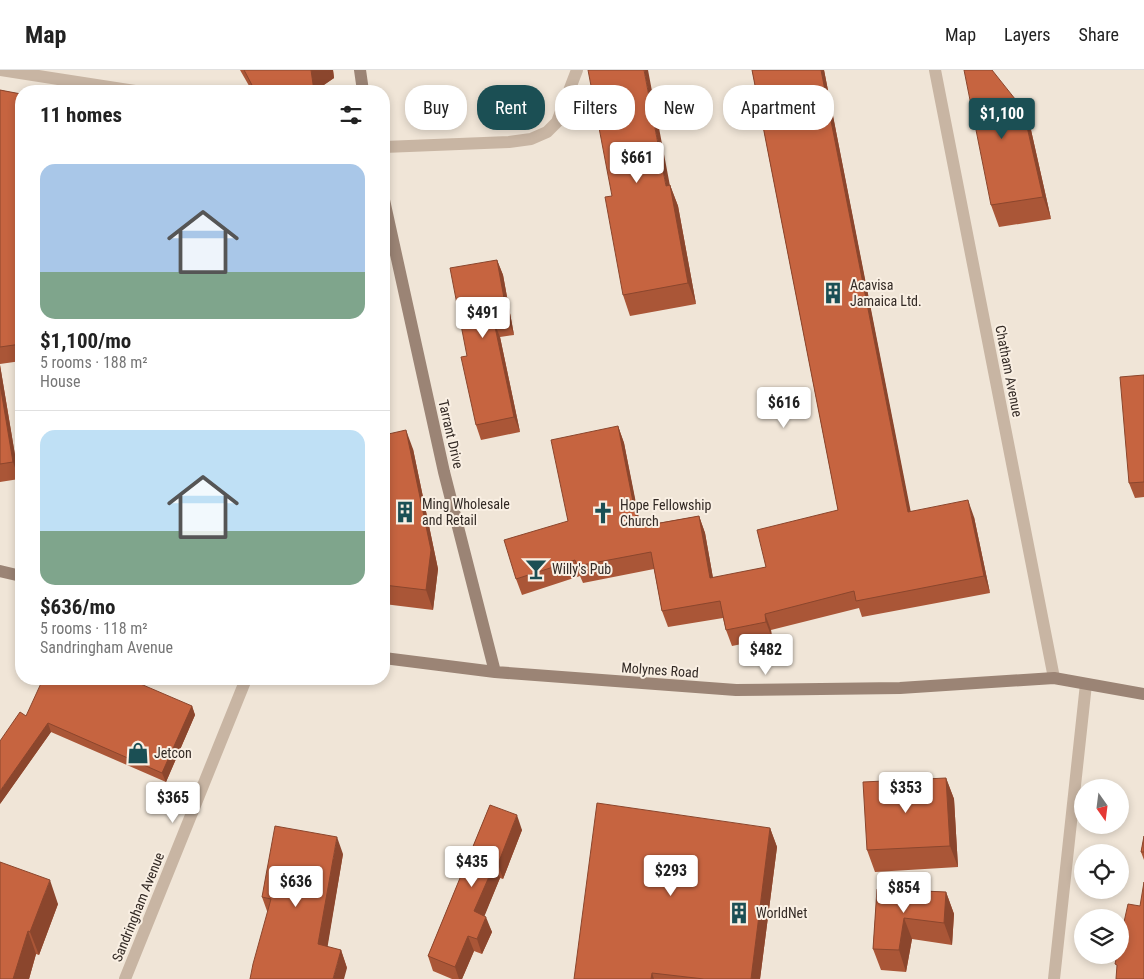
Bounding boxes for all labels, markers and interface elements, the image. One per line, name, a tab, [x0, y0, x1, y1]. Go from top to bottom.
text: Map	[25, 21, 66, 49]
text: Map	[945, 24, 976, 45]
text: Layers	[1004, 24, 1051, 45]
text: Share	[1079, 24, 1119, 45]
chip: Buy	[405, 85, 467, 130]
chip: Rent	[477, 85, 545, 130]
chip: Filters	[555, 85, 635, 130]
chip: New	[645, 85, 713, 130]
chip: Apartment	[723, 85, 834, 130]
pin: $1,100	[961, 98, 1043, 140]
icon: filters	[337, 101, 365, 129]
text: 11 homes	[40, 103, 122, 127]
text: $1,100	[980, 104, 1024, 123]
pin: $661	[607, 142, 667, 184]
text: $661	[621, 148, 653, 167]
icon: home	[158, 197, 248, 287]
place label: Acavisa Jamaica Ltd.	[850, 277, 922, 309]
building icon: Acavisa Jamaica Ltd.	[820, 280, 846, 306]
pin: $491	[453, 296, 513, 339]
text: $491	[467, 303, 499, 322]
street label: Chatham Avenue	[992, 324, 1026, 419]
text: $1,100/mo	[40, 329, 131, 353]
text: 5 rooms · 188 m²	[40, 353, 148, 372]
text: House	[40, 372, 80, 391]
pin: $616	[754, 386, 814, 429]
text: $616	[768, 393, 800, 412]
street label: Tarrant Drive	[435, 398, 467, 470]
icon: home	[158, 462, 248, 552]
place label: Ming Wholesale and Retail	[422, 496, 510, 528]
place label: Hope Fellowship Church	[620, 497, 711, 529]
building icon: Ming Wholesale and Retail	[392, 499, 418, 525]
church icon: Hope Fellowship Church	[590, 500, 616, 526]
bar icon: Willy's Pub	[523, 556, 549, 582]
place label: Willy's Pub	[552, 561, 611, 577]
text: $636/mo	[40, 595, 115, 619]
text: 5 rooms · 118 m²	[40, 619, 148, 638]
pin: $482	[736, 634, 796, 676]
text: Sandringham Avenue	[40, 638, 173, 657]
text: $482	[750, 640, 782, 659]
street label: Molynes Road	[621, 659, 699, 681]
shop icon: Jetcon	[125, 740, 151, 766]
place label: Jetcon	[154, 745, 192, 761]
pin: $353	[876, 772, 936, 814]
text: $353	[890, 778, 922, 797]
north arrow	[1074, 779, 1129, 834]
map controls	[1074, 779, 1129, 964]
pin: $365	[143, 782, 203, 824]
text: $365	[157, 788, 189, 807]
button: locate	[1074, 844, 1129, 899]
pin: $435	[442, 846, 502, 888]
street label: Sandringham Avenue	[109, 850, 167, 964]
text: $435	[456, 852, 488, 871]
pin: $293	[641, 854, 701, 897]
text: $293	[655, 861, 687, 880]
pin: $636	[266, 866, 326, 908]
text: $636	[280, 872, 312, 891]
pin: $854	[874, 872, 934, 914]
text: $854	[888, 878, 920, 897]
building icon: WorldNet	[726, 900, 752, 926]
place label: WorldNet	[756, 905, 807, 921]
button: layers	[1074, 909, 1129, 964]

